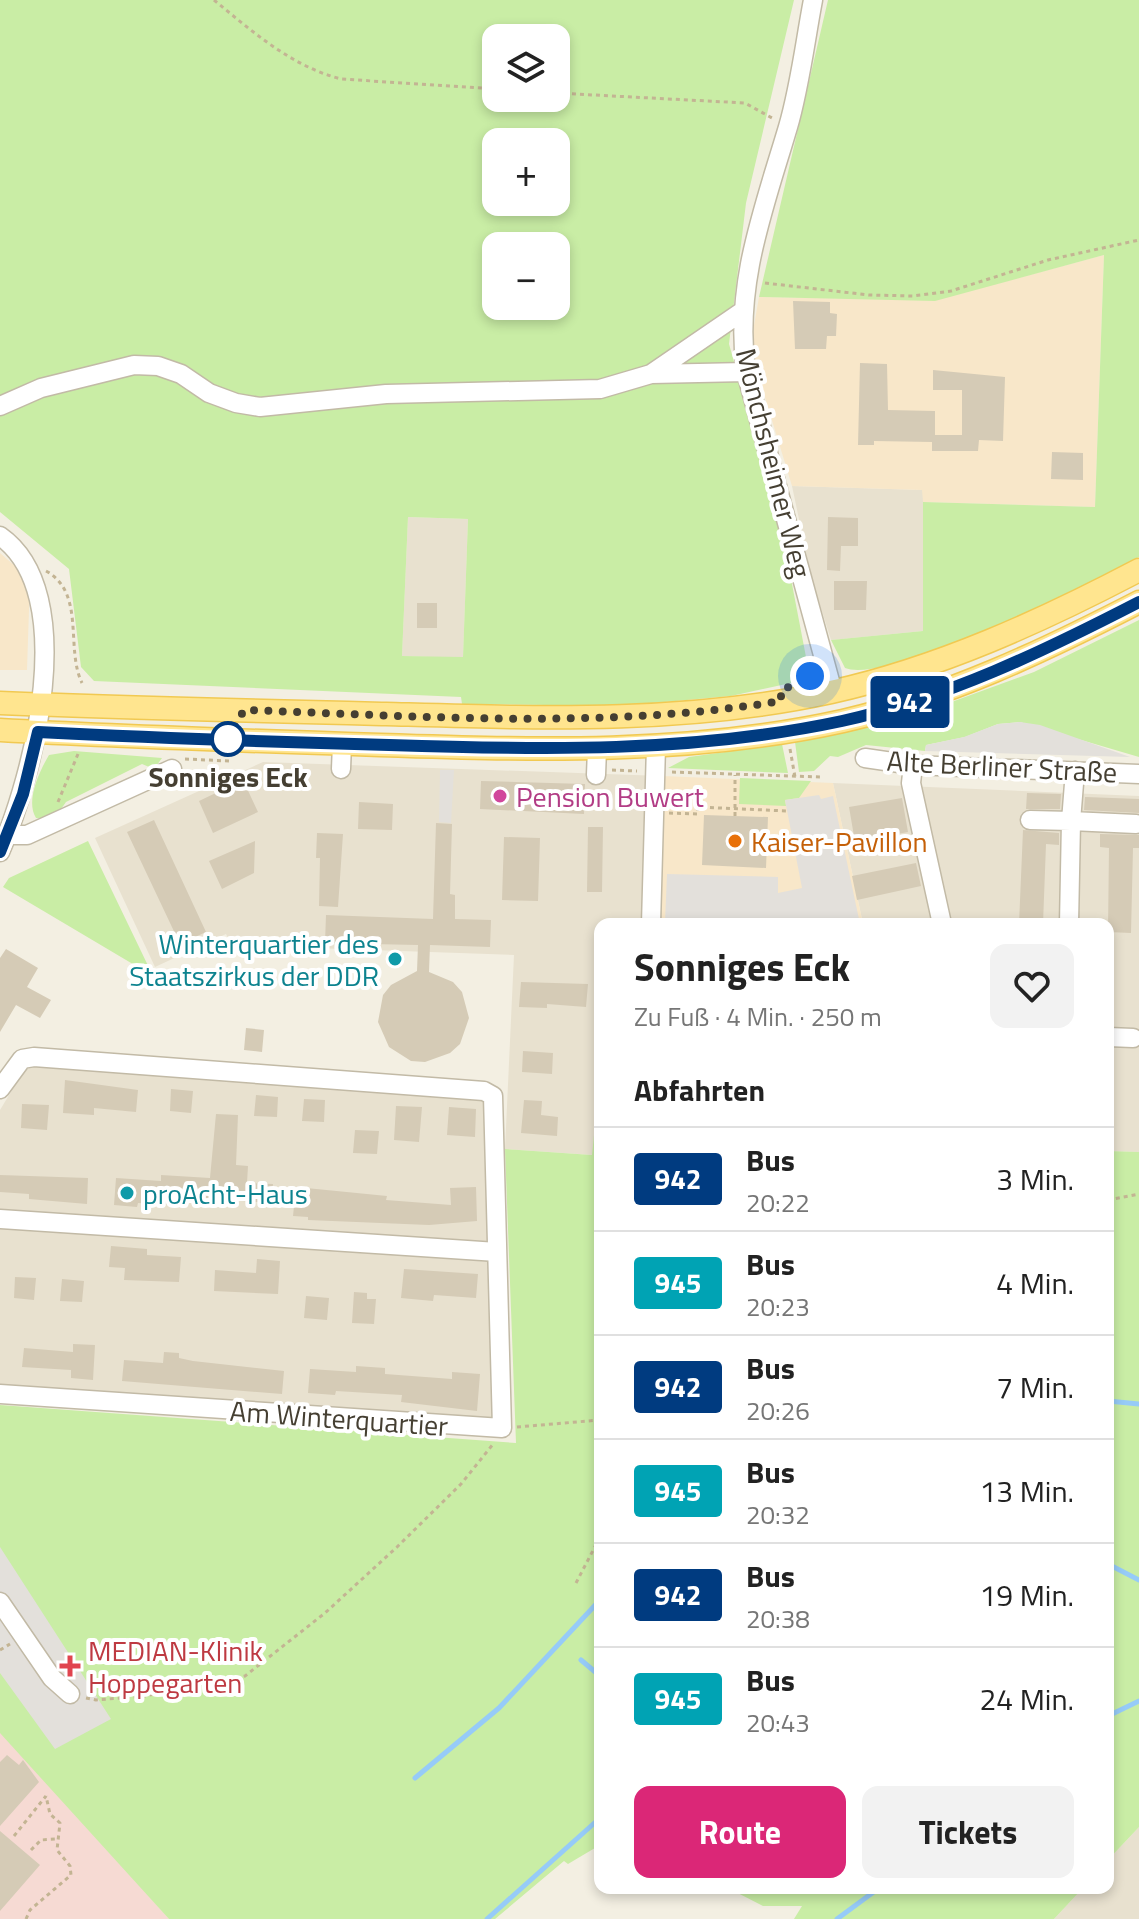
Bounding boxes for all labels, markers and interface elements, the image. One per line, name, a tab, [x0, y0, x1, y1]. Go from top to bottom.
map controls	[482, 24, 570, 320]
button: layers	[482, 24, 570, 112]
button: +	[482, 128, 570, 216]
button: −	[482, 232, 570, 320]
street label: Mönchsheimer Weg	[725, 344, 823, 582]
your location	[790, 656, 830, 696]
line badge: 942	[864, 676, 956, 728]
text: 942	[886, 680, 934, 723]
marker: Sonniges Eck	[211, 722, 245, 756]
street label: Alte Berliner Straße	[886, 738, 1118, 794]
place label: Sonniges Eck	[148, 755, 308, 798]
place label: Pension Buwert	[516, 775, 704, 818]
marker: Pension Buwert	[491, 787, 509, 805]
place label: Kaiser-Pavillon	[751, 820, 928, 863]
marker: Kaiser-Pavillon	[726, 832, 744, 850]
place label: Winterquartier des Staatszirkus der DDR	[129, 922, 379, 997]
text: Sonniges Eck	[634, 938, 850, 996]
button: heart	[990, 944, 1074, 1028]
marker: Winterquartier des Staatszirkus der DDR	[386, 950, 404, 968]
text: Zu Fuß · 4 Min. · 250 m	[634, 997, 882, 1036]
text: Abfahrten	[634, 1067, 765, 1113]
text: Bus	[746, 1137, 795, 1183]
text: 3 Min.	[996, 1156, 1074, 1202]
text: 942	[654, 1157, 702, 1200]
place label: proAcht-Haus	[143, 1172, 308, 1215]
text: 20:22	[746, 1183, 810, 1222]
marker: proAcht-Haus	[118, 1184, 136, 1202]
text: Bus	[746, 1241, 795, 1287]
text: 4 Min.	[996, 1260, 1074, 1306]
text: 945	[654, 1261, 702, 1304]
text: 20:23	[746, 1287, 810, 1326]
text: Bus	[746, 1345, 795, 1391]
text: 7 Min.	[996, 1364, 1074, 1410]
text: 942	[654, 1365, 702, 1408]
street label: Am Winterquartier	[228, 1389, 450, 1447]
text: 20:26	[746, 1391, 810, 1430]
text: Bus	[746, 1449, 795, 1495]
text: 13 Min.	[979, 1468, 1074, 1514]
text: 945	[654, 1469, 702, 1512]
text: 20:32	[746, 1495, 810, 1534]
text: Bus	[746, 1553, 795, 1599]
text: 19 Min.	[979, 1572, 1074, 1618]
text: 942	[654, 1573, 702, 1616]
text: 20:38	[746, 1599, 810, 1638]
place label: MEDIAN-Klinik Hoppegarten	[88, 1629, 263, 1704]
marker: MEDIAN-Klinik Hoppegarten	[59, 1655, 81, 1677]
text: Bus	[746, 1657, 795, 1703]
text: 24 Min.	[979, 1676, 1074, 1722]
text: 945	[654, 1677, 702, 1720]
text: 20:43	[746, 1703, 810, 1742]
button: Route	[634, 1786, 846, 1878]
button: Tickets	[862, 1786, 1074, 1878]

